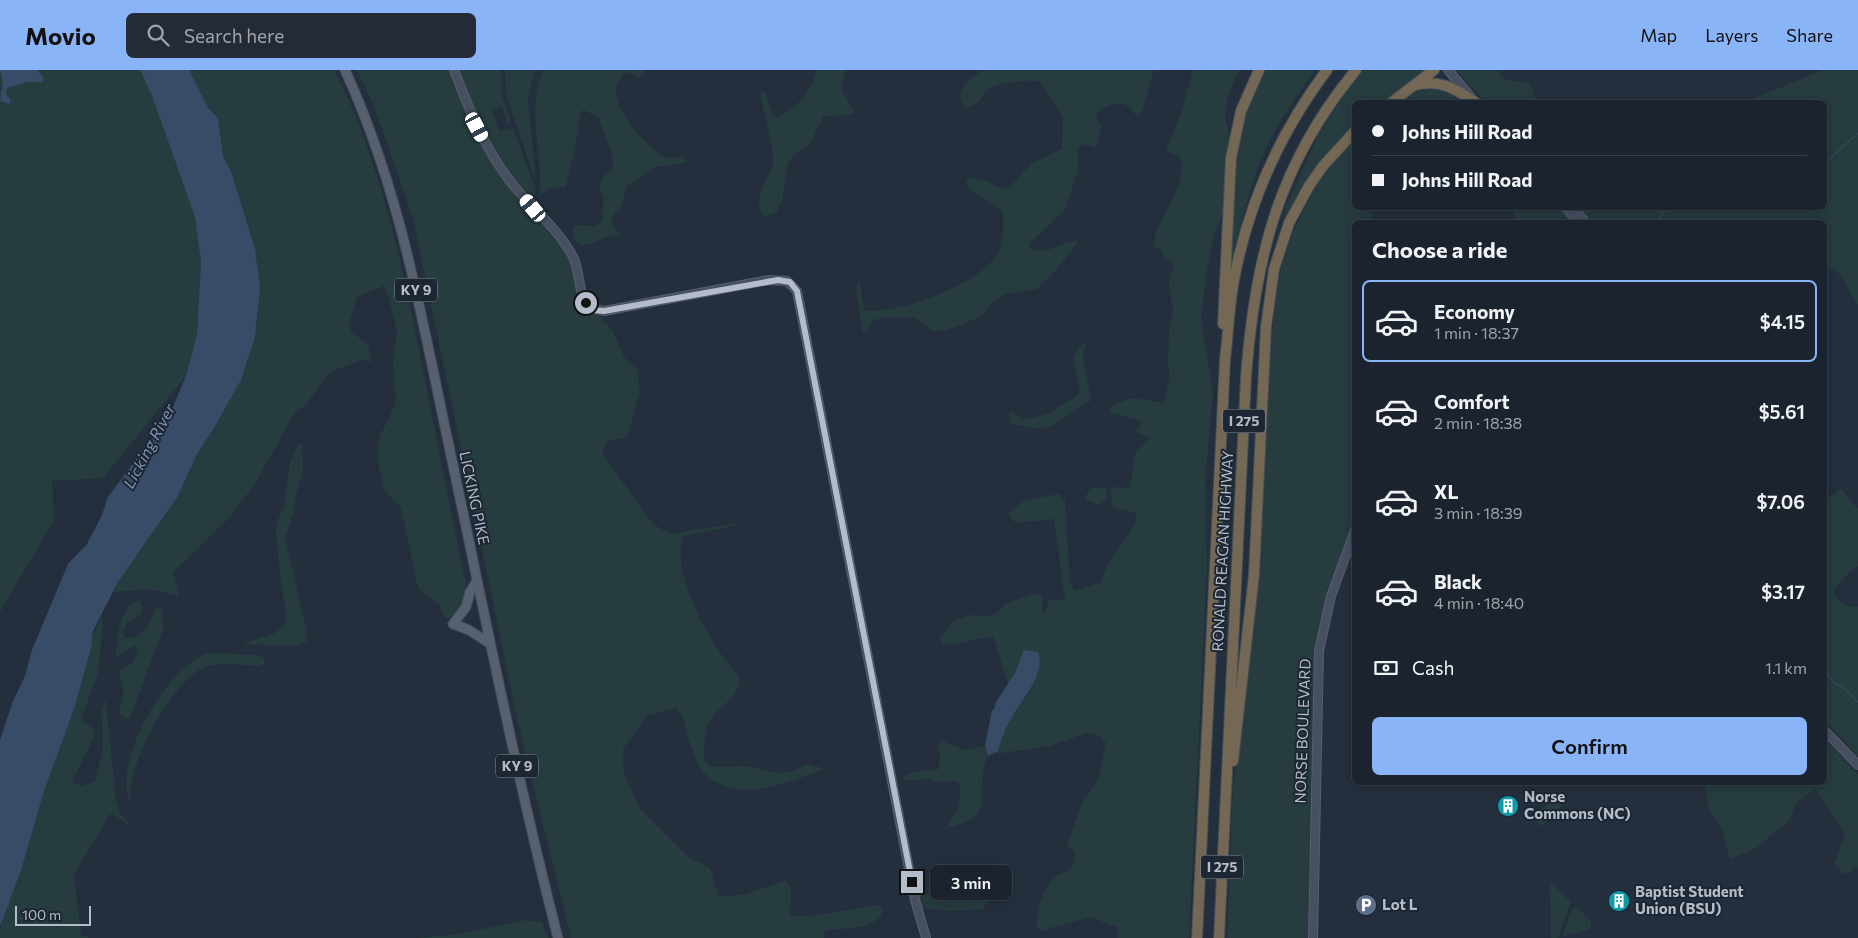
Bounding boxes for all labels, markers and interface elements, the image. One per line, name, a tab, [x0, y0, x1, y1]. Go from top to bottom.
search box	[126, 13, 476, 58]
text: Movio	[25, 21, 96, 50]
icon: search	[144, 21, 172, 49]
text: Search here	[184, 24, 284, 47]
text: Map	[1640, 24, 1677, 46]
text: Layers	[1705, 24, 1758, 46]
text: Share	[1786, 24, 1833, 46]
car	[463, 110, 490, 144]
text: Johns Hill Road	[1402, 120, 1532, 143]
text: Johns Hill Road	[1402, 168, 1532, 191]
car	[517, 192, 548, 224]
text: Choose a ride	[1372, 236, 1507, 263]
road number: KY 9	[395, 278, 437, 302]
route start	[575, 292, 597, 314]
icon: car	[1374, 299, 1419, 344]
text: Economy	[1434, 300, 1515, 323]
text: $4.15	[1760, 310, 1805, 333]
text: 1 min · 18:37	[1434, 323, 1519, 342]
icon: car	[1374, 389, 1419, 434]
text: Comfort	[1434, 390, 1510, 413]
water label: Licking River	[118, 400, 179, 491]
text: $5.61	[1759, 400, 1805, 423]
road number: I 275	[1223, 410, 1265, 432]
text: 2 min · 18:38	[1434, 413, 1522, 432]
street label: LICKING PIKE	[456, 449, 494, 546]
street label: RONALD REAGAN HIGHWAY	[1208, 450, 1236, 652]
icon: car	[1374, 479, 1419, 524]
text: XL	[1434, 480, 1459, 503]
text: $7.06	[1757, 490, 1805, 513]
text: 3 min · 18:39	[1434, 503, 1523, 522]
icon: car	[1374, 569, 1419, 614]
text: Black	[1434, 570, 1482, 593]
text: $3.17	[1761, 580, 1805, 603]
text: 4 min · 18:40	[1434, 593, 1524, 612]
icon: cash	[1372, 654, 1400, 682]
text: Cash	[1412, 656, 1454, 679]
street label: NORSE BOULEVARD	[1290, 658, 1314, 804]
text: 1.1 km	[1765, 658, 1807, 677]
button: Confirm	[1372, 717, 1807, 775]
road number: KY 9	[496, 754, 538, 778]
place label: Norse Commons (NC)	[1524, 787, 1631, 822]
building icon: Norse Commons (NC)	[1496, 794, 1520, 818]
road number: I 275	[1201, 856, 1243, 879]
callout: 3 min	[930, 864, 1012, 900]
route end	[901, 871, 923, 893]
text: 3 min	[951, 873, 991, 892]
place label: Baptist Student Union (BSU)	[1635, 882, 1744, 917]
building icon: Baptist Student Union (BSU)	[1607, 889, 1631, 913]
parking icon: Lot L	[1354, 893, 1378, 917]
place label: Lot L	[1382, 895, 1418, 913]
scale bar	[15, 903, 91, 926]
text: 100 m	[22, 906, 61, 923]

